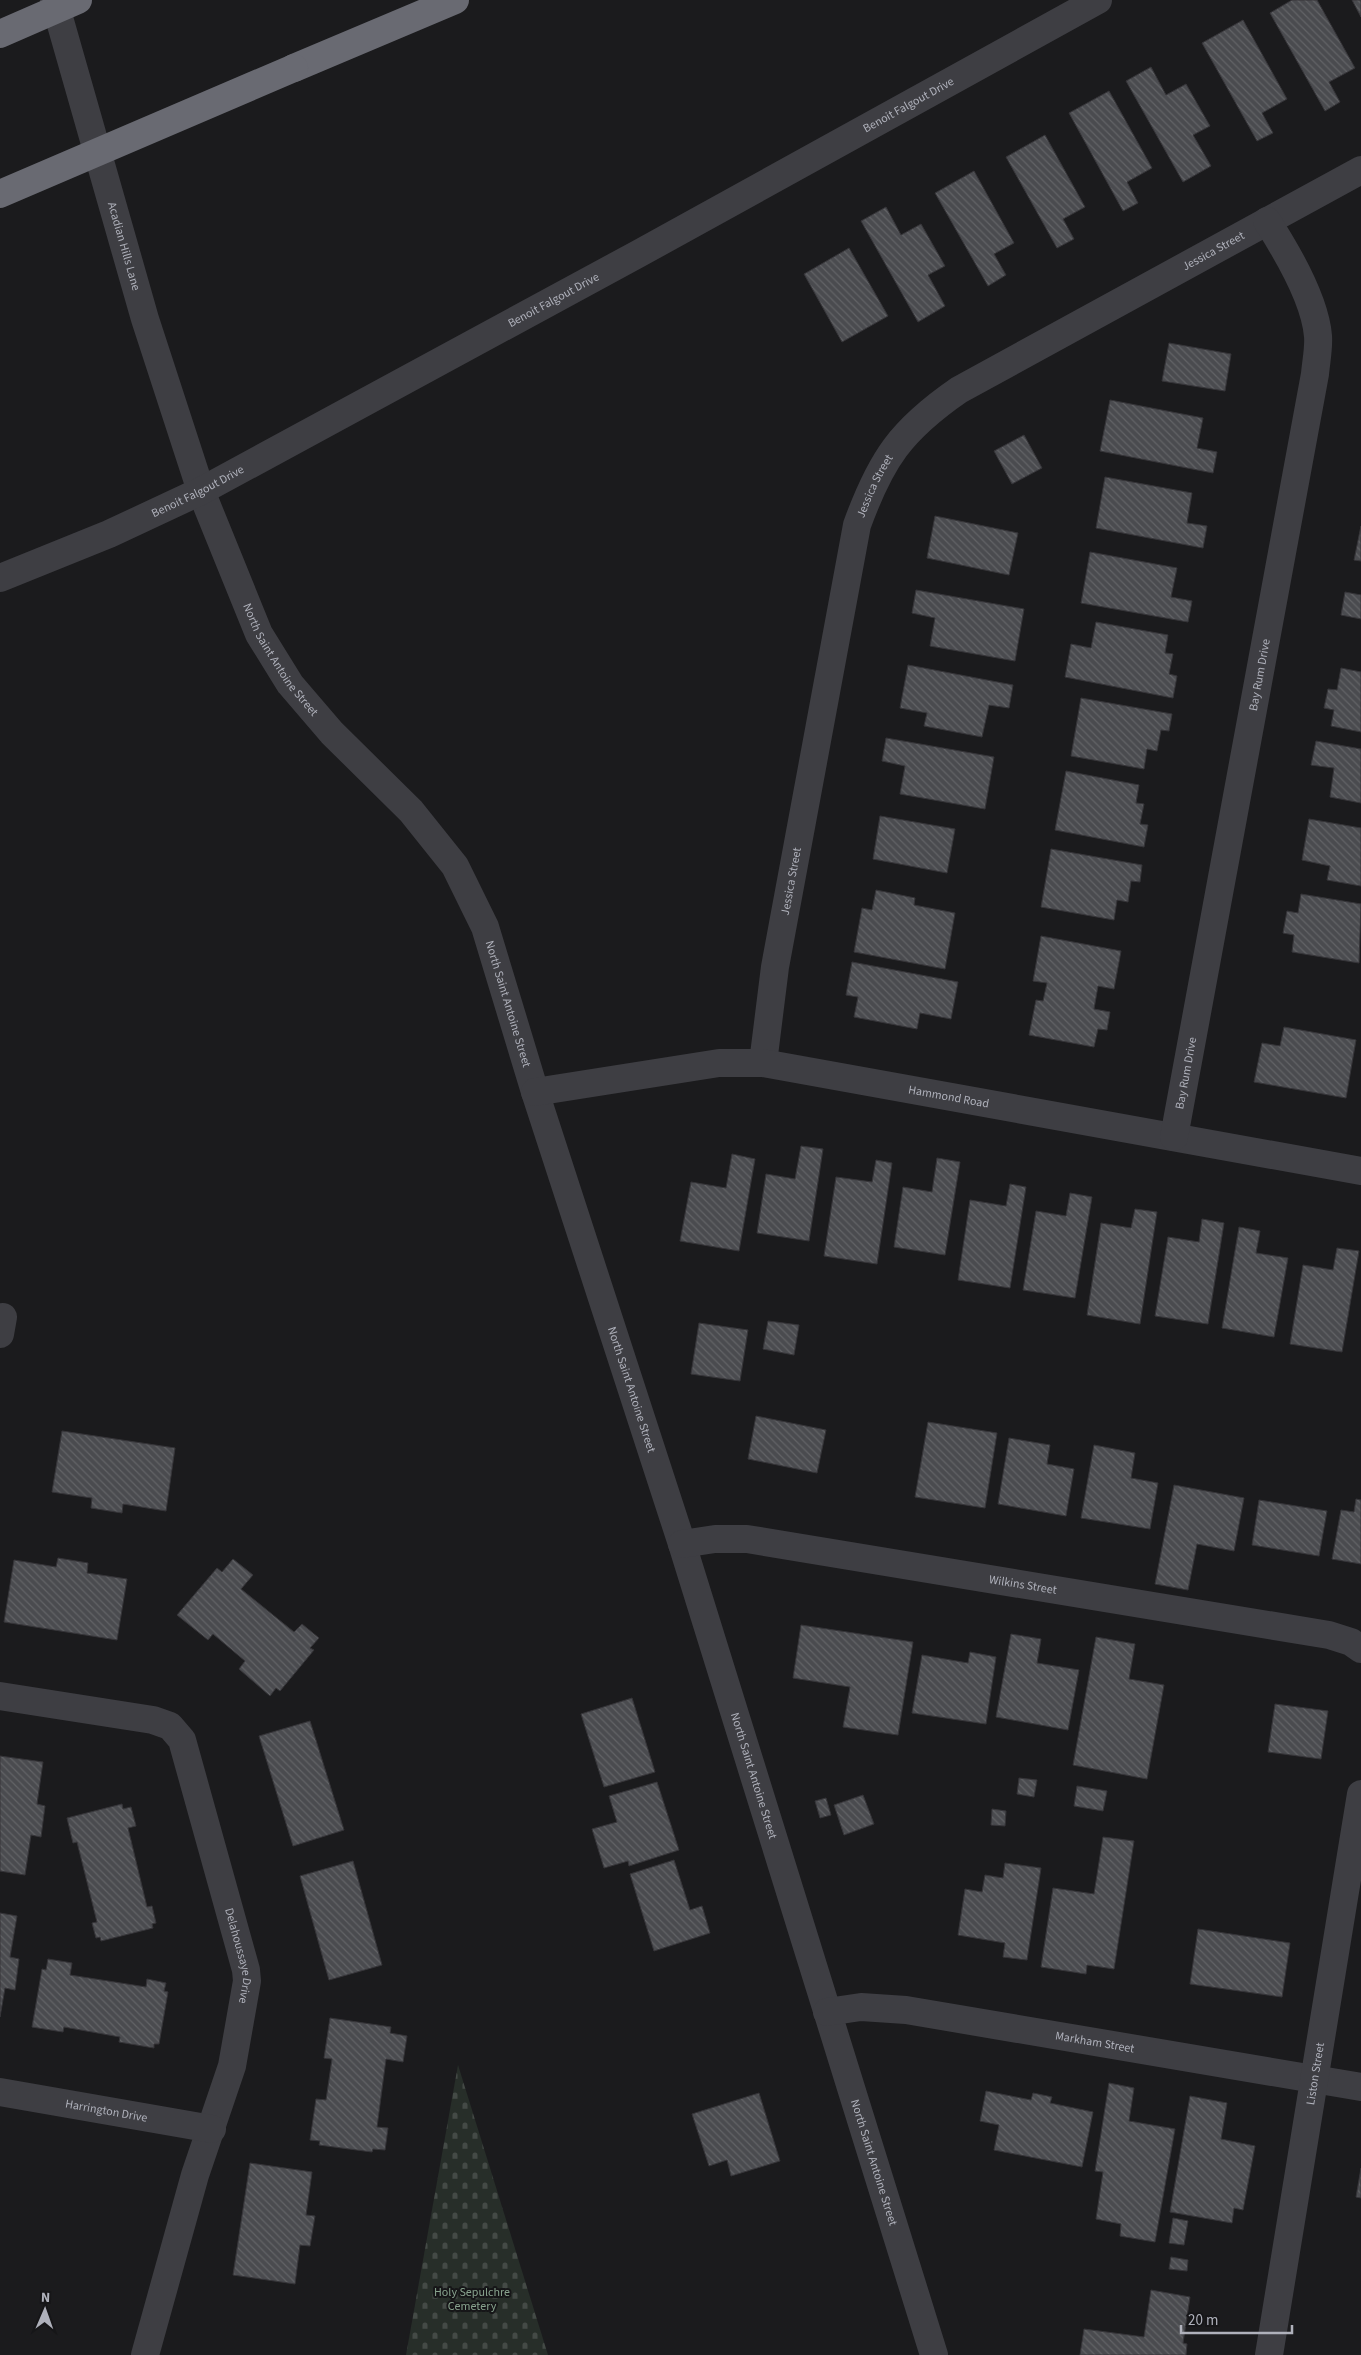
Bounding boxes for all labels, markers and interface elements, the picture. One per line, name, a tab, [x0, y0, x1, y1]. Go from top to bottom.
street label: Benoit Falgout Drive	[860, 73, 957, 137]
street label: Acadian Hills Lane	[103, 200, 144, 293]
street label: Jessica Street	[1179, 227, 1248, 275]
street label: Benoit Falgout Drive	[505, 269, 602, 332]
street label: Jessica Street	[852, 451, 897, 520]
street label: Benoit Falgout Drive	[149, 461, 247, 522]
street label: North Saint Antoine Street	[238, 601, 322, 720]
street label: Bay Rum Drive	[1245, 637, 1275, 712]
street label: Jessica Street	[777, 846, 806, 917]
street label: North Saint Antoine Street	[481, 939, 535, 1069]
street label: Bay Rum Drive	[1171, 1036, 1201, 1111]
street label: Hammond Road	[907, 1081, 990, 1113]
street label: North Saint Antoine Street	[603, 1325, 660, 1455]
street label: Wilkins Street	[988, 1571, 1058, 1599]
street label: North Saint Antoine Street	[726, 1710, 781, 1841]
street label: Delahoussaye Drive	[220, 1906, 255, 2005]
street label: Markham Street	[1054, 2027, 1136, 2058]
street label: Liston Street	[1302, 2041, 1329, 2106]
street label: Harrington Drive	[64, 2096, 149, 2127]
street label: North Saint Antoine Street	[846, 2097, 901, 2228]
park label: Holy Sepulchre Cemetery	[434, 2284, 510, 2315]
north arrow	[20, 2285, 70, 2335]
text: N	[40, 2288, 50, 2308]
scale bar	[1181, 2302, 1292, 2334]
text: 20 m	[1188, 2310, 1218, 2331]

